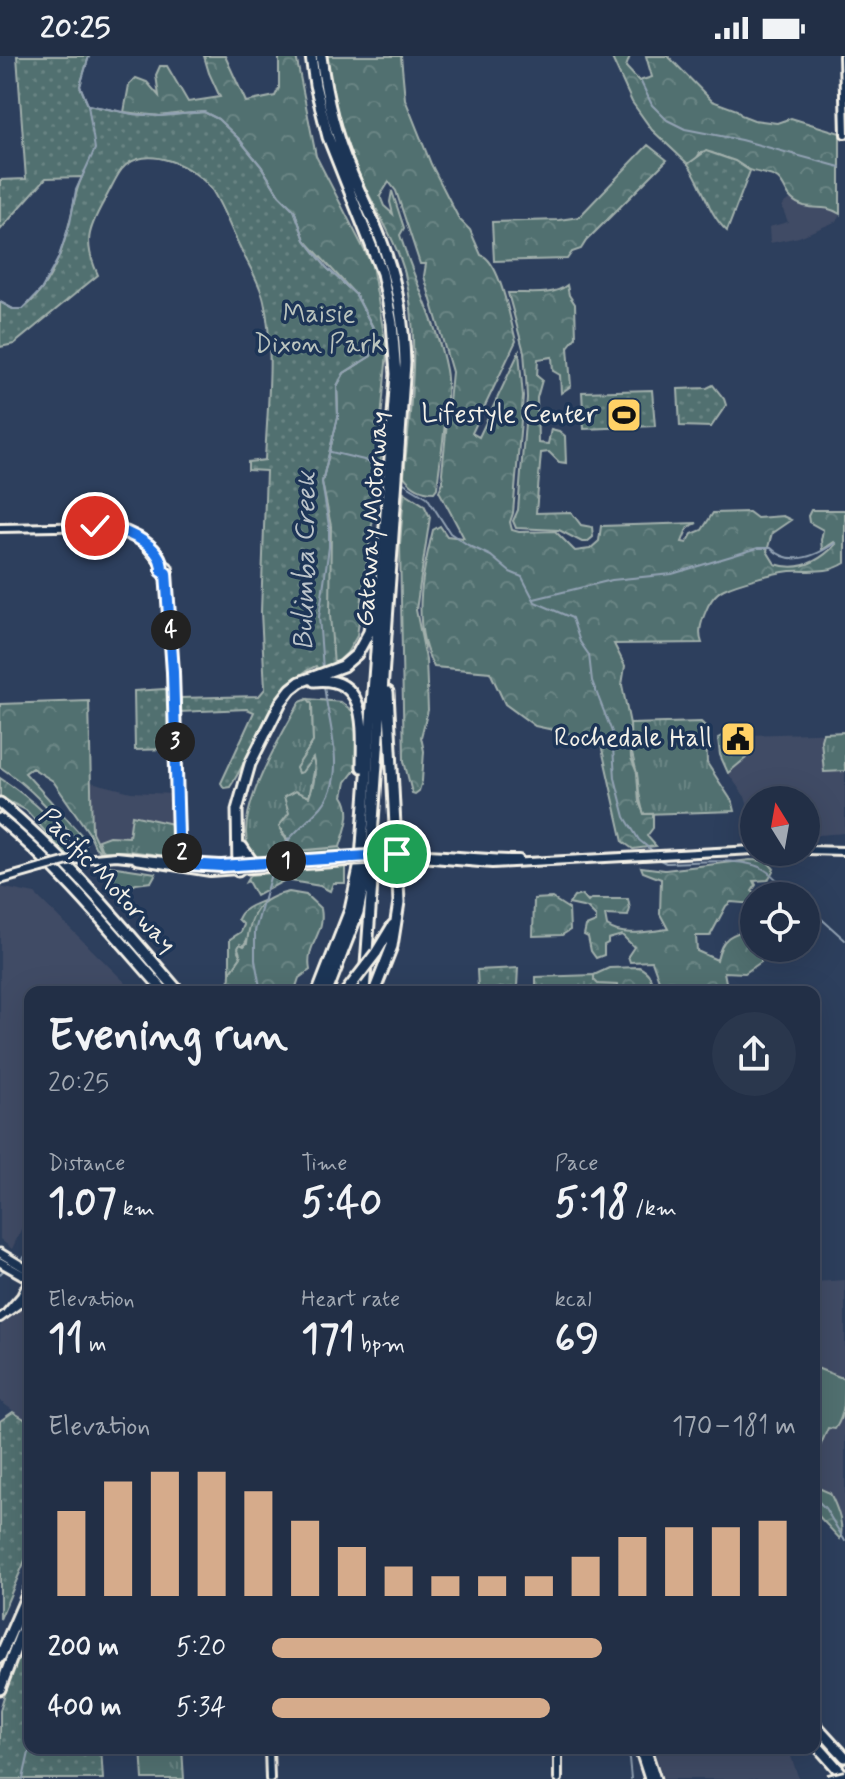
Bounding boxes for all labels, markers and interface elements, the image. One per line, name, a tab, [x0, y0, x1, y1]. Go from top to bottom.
text: 20:25	[40, 9, 111, 48]
park label: Maisie Dixon Park	[254, 298, 384, 362]
sports icon: Lifestyle Center	[605, 396, 643, 434]
place label: Lifestyle Center	[421, 398, 599, 432]
street label: Gateway Motorway	[349, 410, 397, 628]
water label: Bulimba Creek	[286, 470, 326, 651]
pin	[61, 492, 129, 560]
icon: check	[73, 504, 117, 548]
pin: 4	[151, 610, 191, 650]
text: 4	[165, 616, 177, 644]
public building icon: Rochedale Hall	[719, 720, 757, 758]
pin: 3	[155, 722, 195, 762]
place label: Rochedale Hall	[554, 722, 712, 756]
text: 3	[170, 728, 180, 756]
north arrow	[740, 786, 820, 866]
map controls	[740, 786, 820, 962]
street label: Pacific Motorway	[31, 801, 183, 961]
pin	[363, 820, 431, 888]
icon: arrive	[375, 832, 419, 876]
pin: 2	[162, 833, 202, 873]
text: 2	[177, 839, 187, 867]
pin: 1	[266, 841, 306, 881]
text: 1	[281, 847, 291, 875]
button: locate	[740, 882, 820, 962]
text: Evening run	[48, 1008, 288, 1066]
button: share	[712, 1012, 796, 1096]
text: 20:25	[48, 1067, 109, 1101]
text: Distance	[48, 1150, 125, 1178]
text: Time	[301, 1150, 347, 1178]
text: Pace	[555, 1150, 598, 1178]
text: 1.07	[48, 1178, 117, 1230]
text: 5:40	[301, 1178, 382, 1230]
text: 5:18	[555, 1178, 629, 1230]
text: km	[117, 1195, 155, 1223]
text: /km	[629, 1195, 677, 1223]
text: Elevation	[48, 1286, 135, 1314]
text: Heart rate	[301, 1286, 400, 1314]
text: kcal	[555, 1286, 592, 1314]
text: 11	[48, 1314, 83, 1366]
text: 171	[301, 1314, 355, 1366]
text: 69	[555, 1314, 599, 1366]
text: m	[83, 1331, 107, 1359]
text: bpm	[355, 1331, 405, 1359]
text: Elevation	[48, 1410, 150, 1444]
text: 170–181 m	[672, 1410, 796, 1444]
text: 200 m	[48, 1631, 119, 1665]
text: 5:20	[176, 1631, 226, 1665]
text: 400 m	[48, 1691, 121, 1725]
text: 5:34	[176, 1691, 226, 1725]

